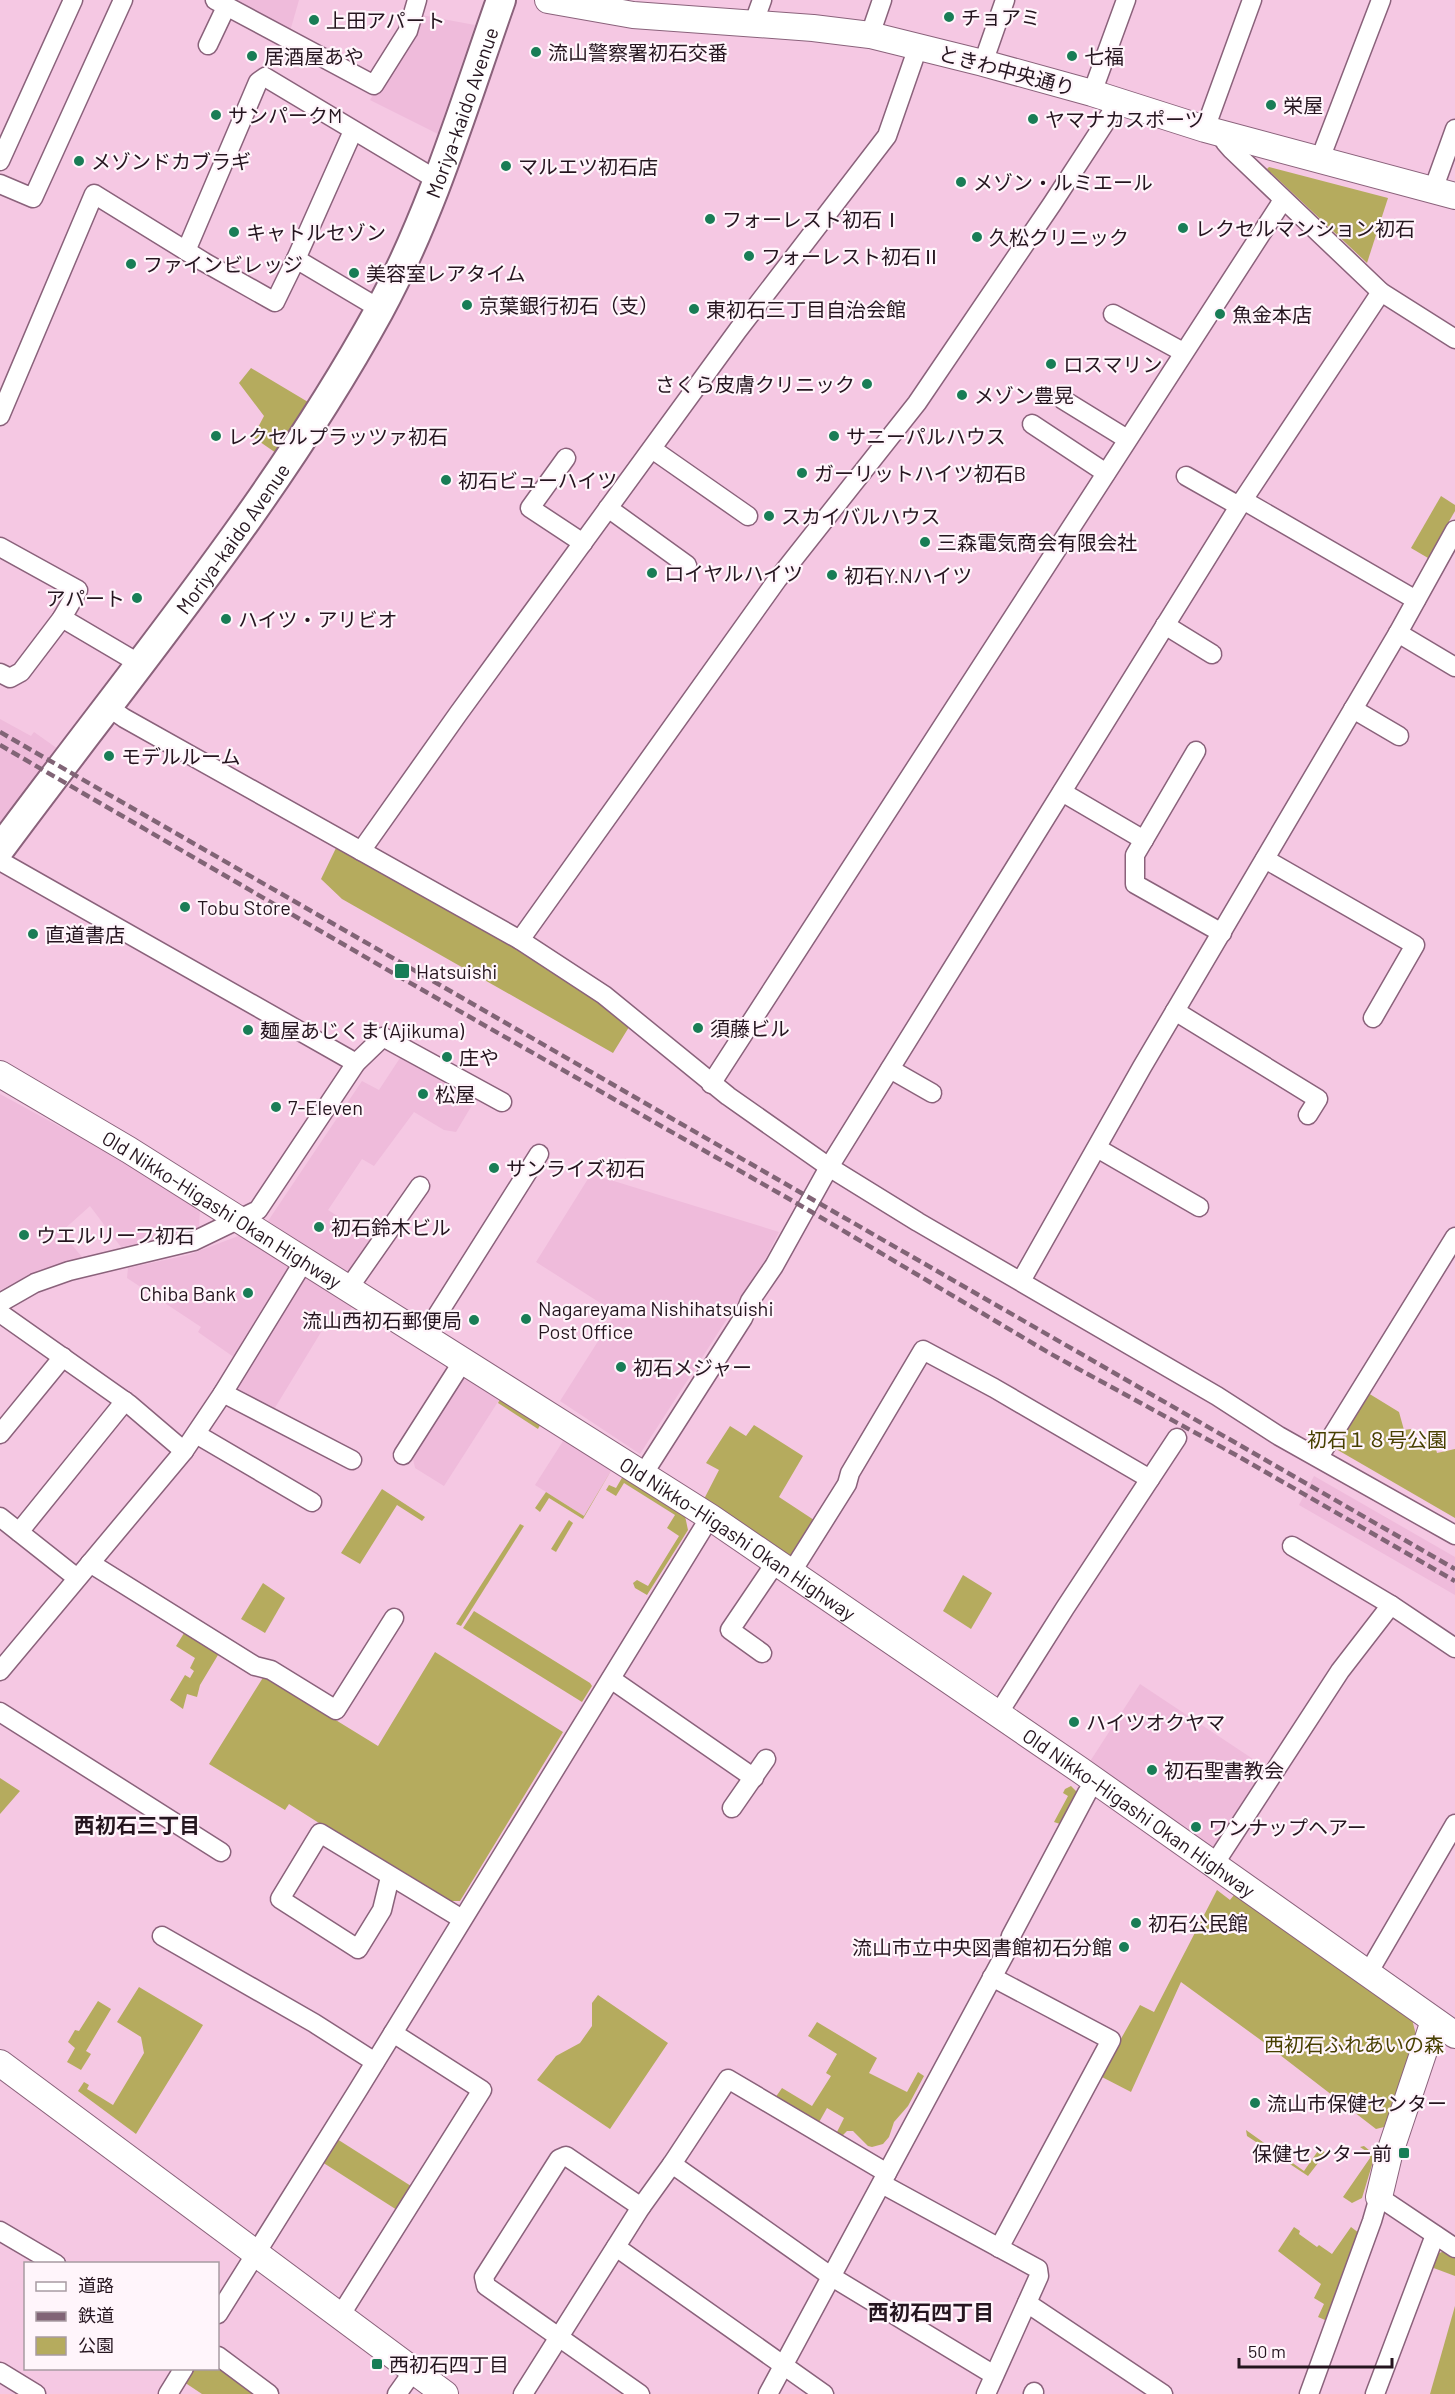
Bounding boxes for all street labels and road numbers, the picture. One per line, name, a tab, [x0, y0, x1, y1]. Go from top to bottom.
street label: Moriya-kaido Avenue	[420, 24, 503, 201]
street label: ときわ中央通り	[936, 40, 1078, 100]
street label: Moriya-kaido Avenue	[170, 459, 294, 618]
street label: Old Nikko-Higashi Okan Highway	[98, 1125, 346, 1293]
street label: Old Nikko-Higashi Okan Highway	[616, 1451, 861, 1625]
street label: Old Nikko-Higashi Okan Highway	[1019, 1723, 1260, 1902]

